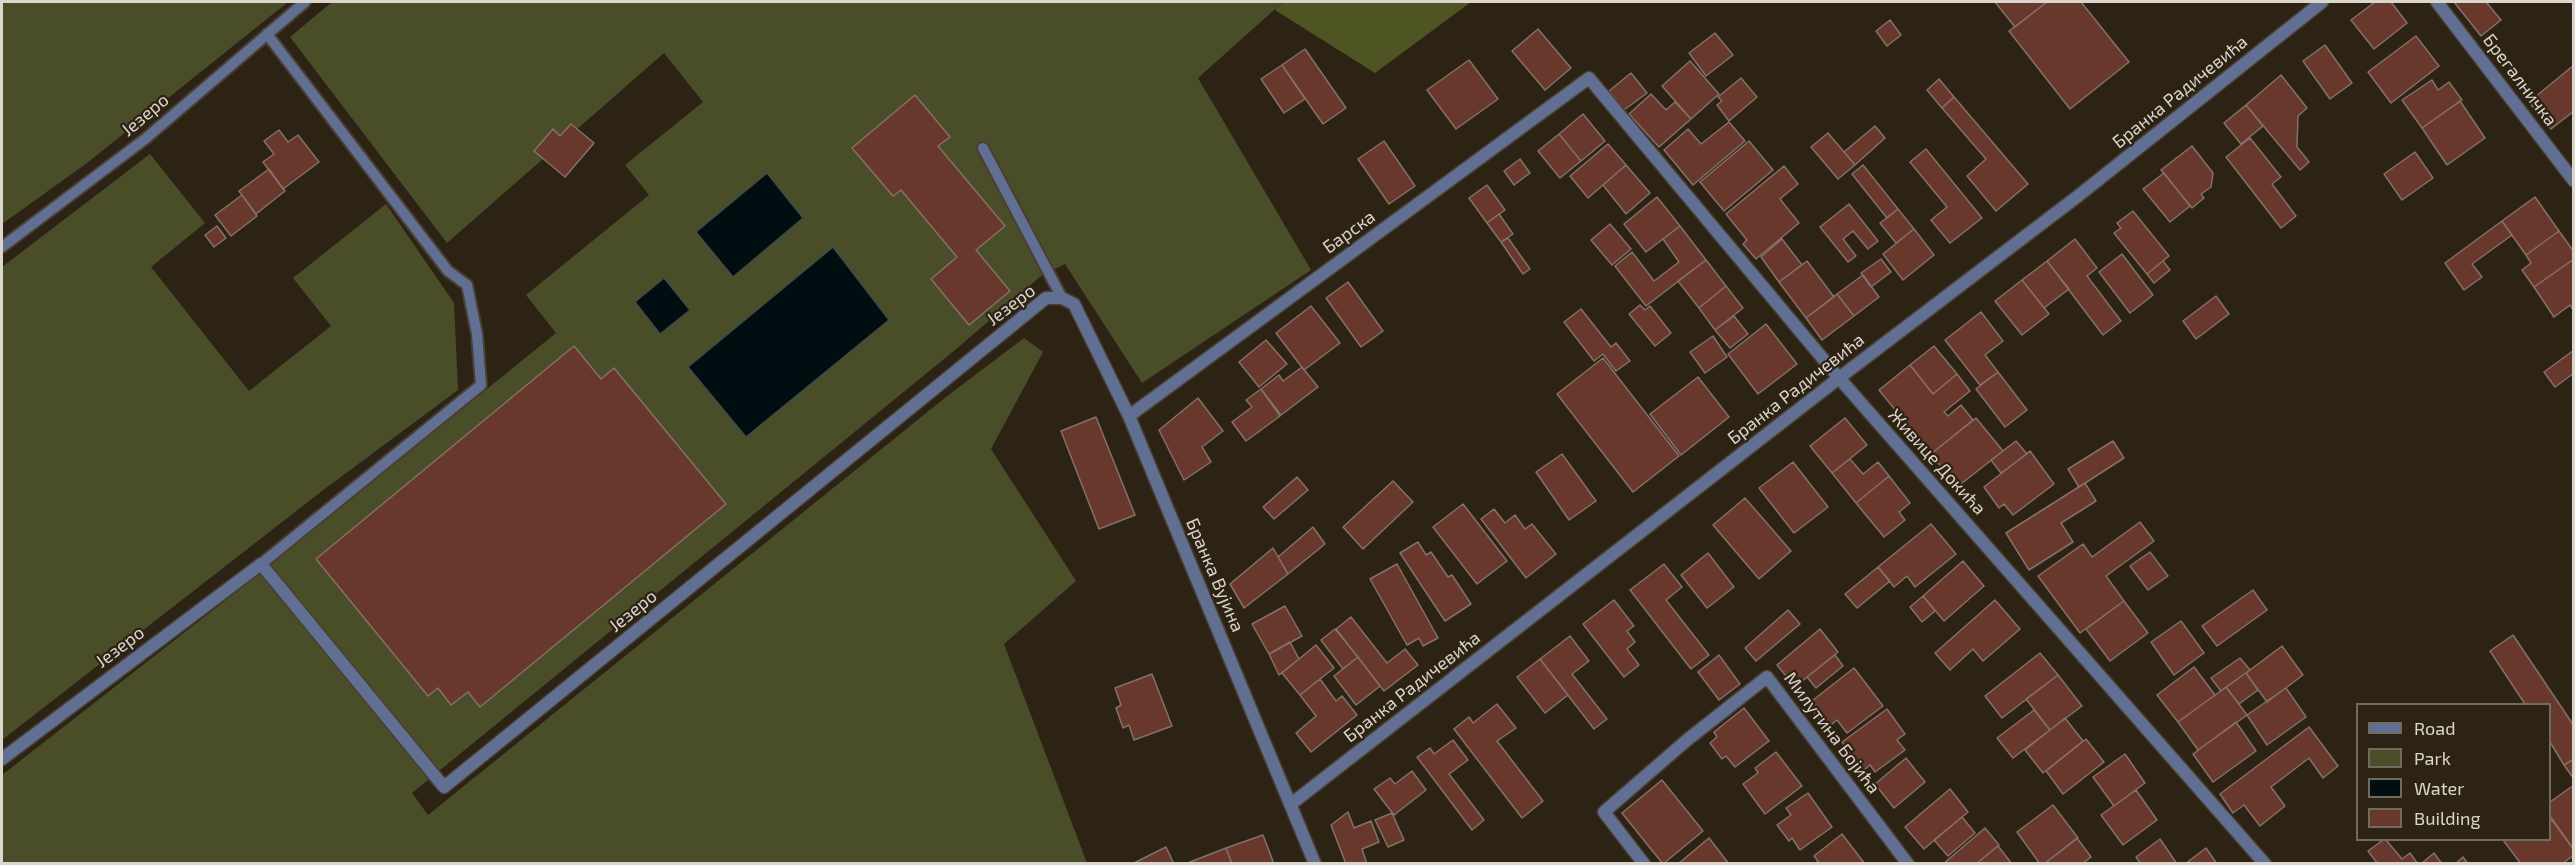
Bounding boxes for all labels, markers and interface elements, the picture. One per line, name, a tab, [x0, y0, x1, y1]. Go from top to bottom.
street label: Брегалничка	[2478, 30, 2562, 130]
street label: Бранка Радичевића	[2108, 31, 2252, 153]
street label: Језеро	[117, 89, 173, 141]
street label: Барска	[1319, 206, 1379, 258]
street label: Језеро	[982, 280, 1040, 330]
street label: Бранка Радичевића	[1723, 329, 1869, 449]
street label: Живице Докића	[1884, 405, 1990, 519]
street label: Бранка Вујина	[1181, 515, 1249, 635]
street label: Језеро	[605, 585, 661, 637]
street label: Језеро	[91, 622, 149, 672]
street label: Бранка Радичевића	[1339, 627, 1485, 747]
street label: Милутина Бојића	[1779, 668, 1885, 798]
legend	[2356, 703, 2551, 841]
text: Road	[2414, 717, 2455, 739]
text: Park	[2414, 747, 2451, 769]
text: Water	[2414, 777, 2464, 799]
text: Building	[2414, 807, 2481, 829]

